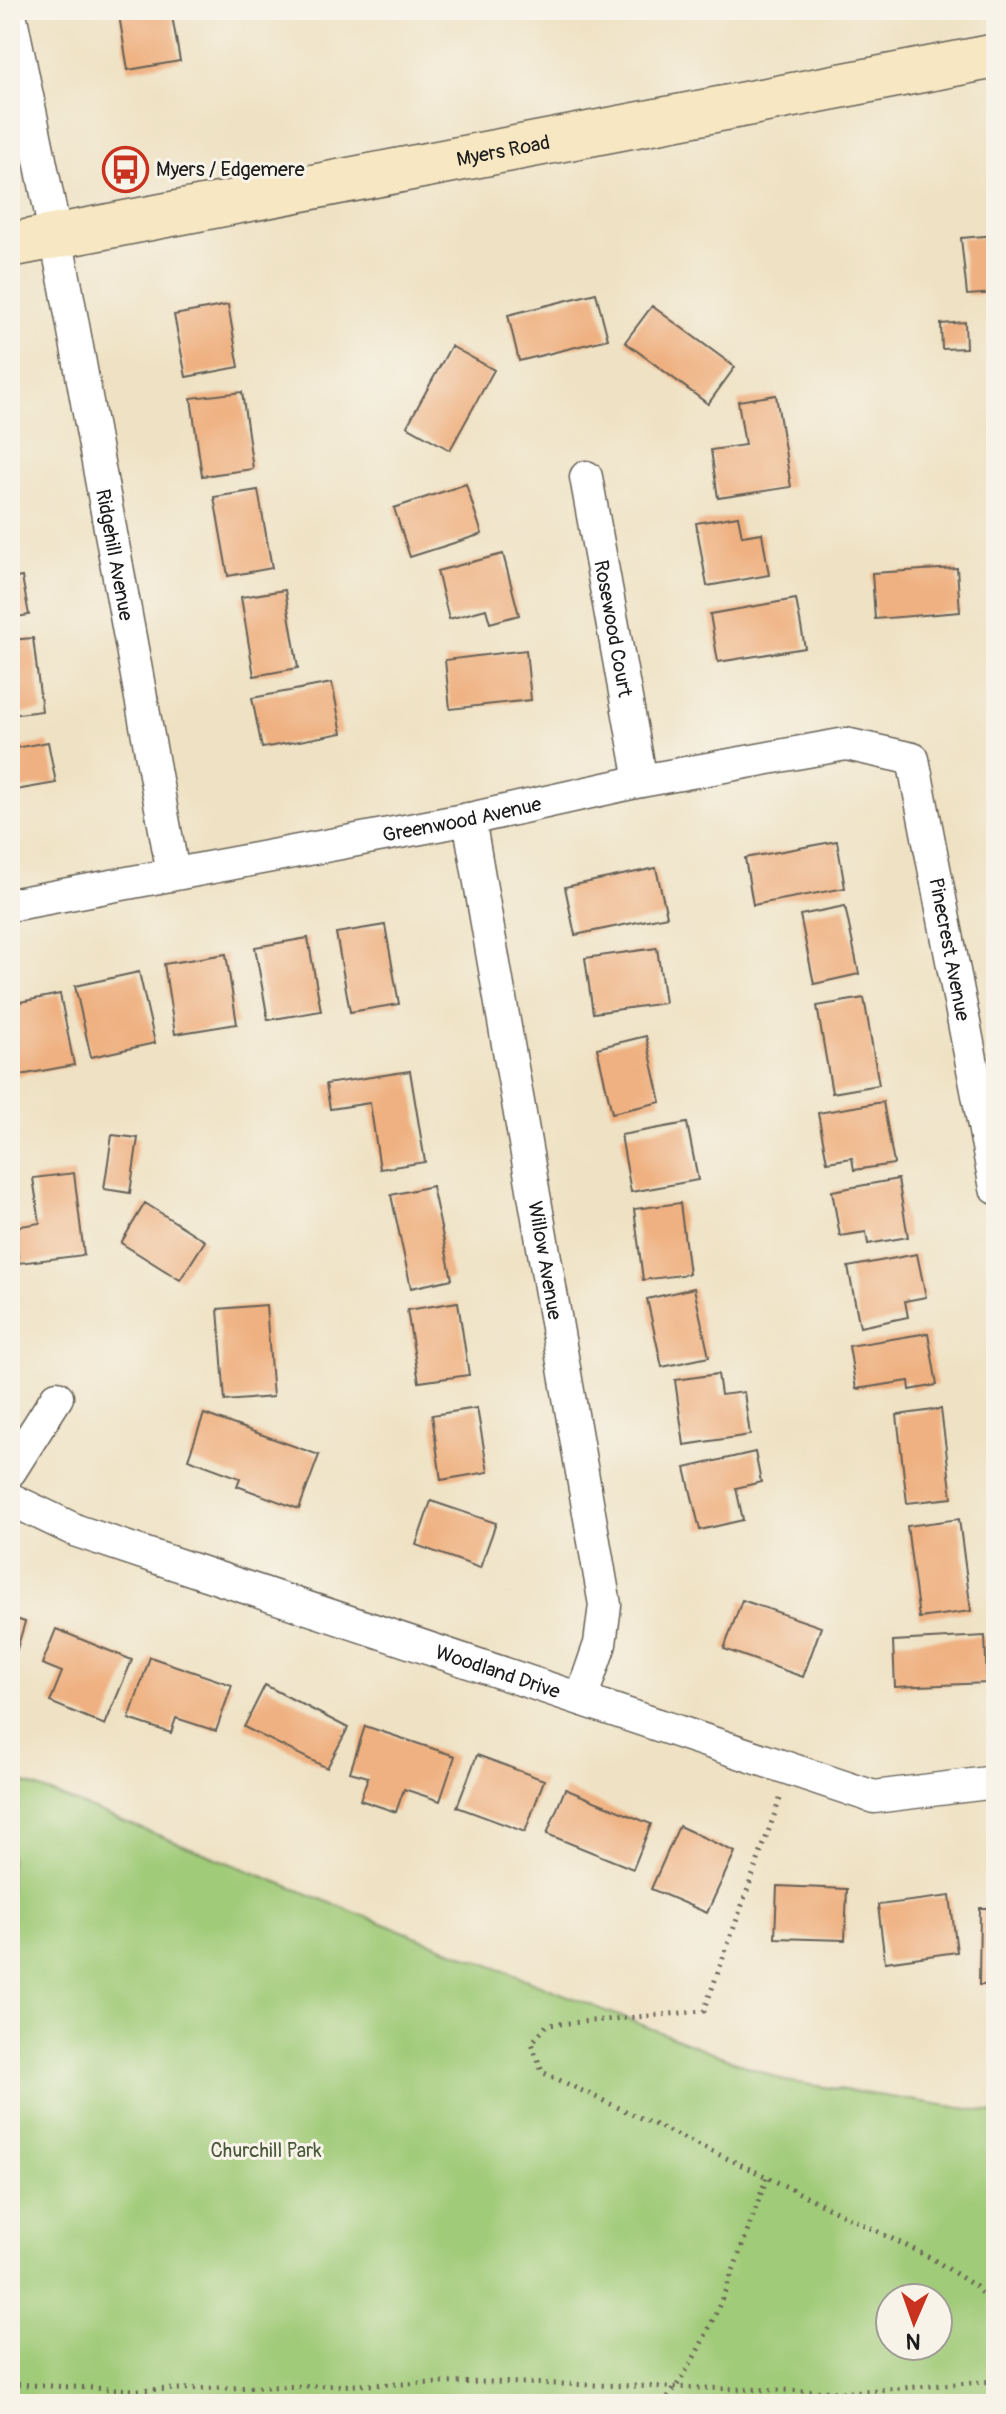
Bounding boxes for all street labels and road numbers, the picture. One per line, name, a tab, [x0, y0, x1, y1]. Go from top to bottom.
street label: Myers Road	[454, 129, 552, 172]
street label: Ridgehill Avenue	[91, 487, 139, 623]
street label: Rosewood Court	[589, 558, 638, 700]
street label: Greenwood Avenue	[381, 791, 544, 847]
street label: Pinecrest Avenue	[924, 876, 976, 1023]
street label: Willow Avenue	[523, 1199, 568, 1322]
street label: Woodland Drive	[432, 1639, 564, 1704]

